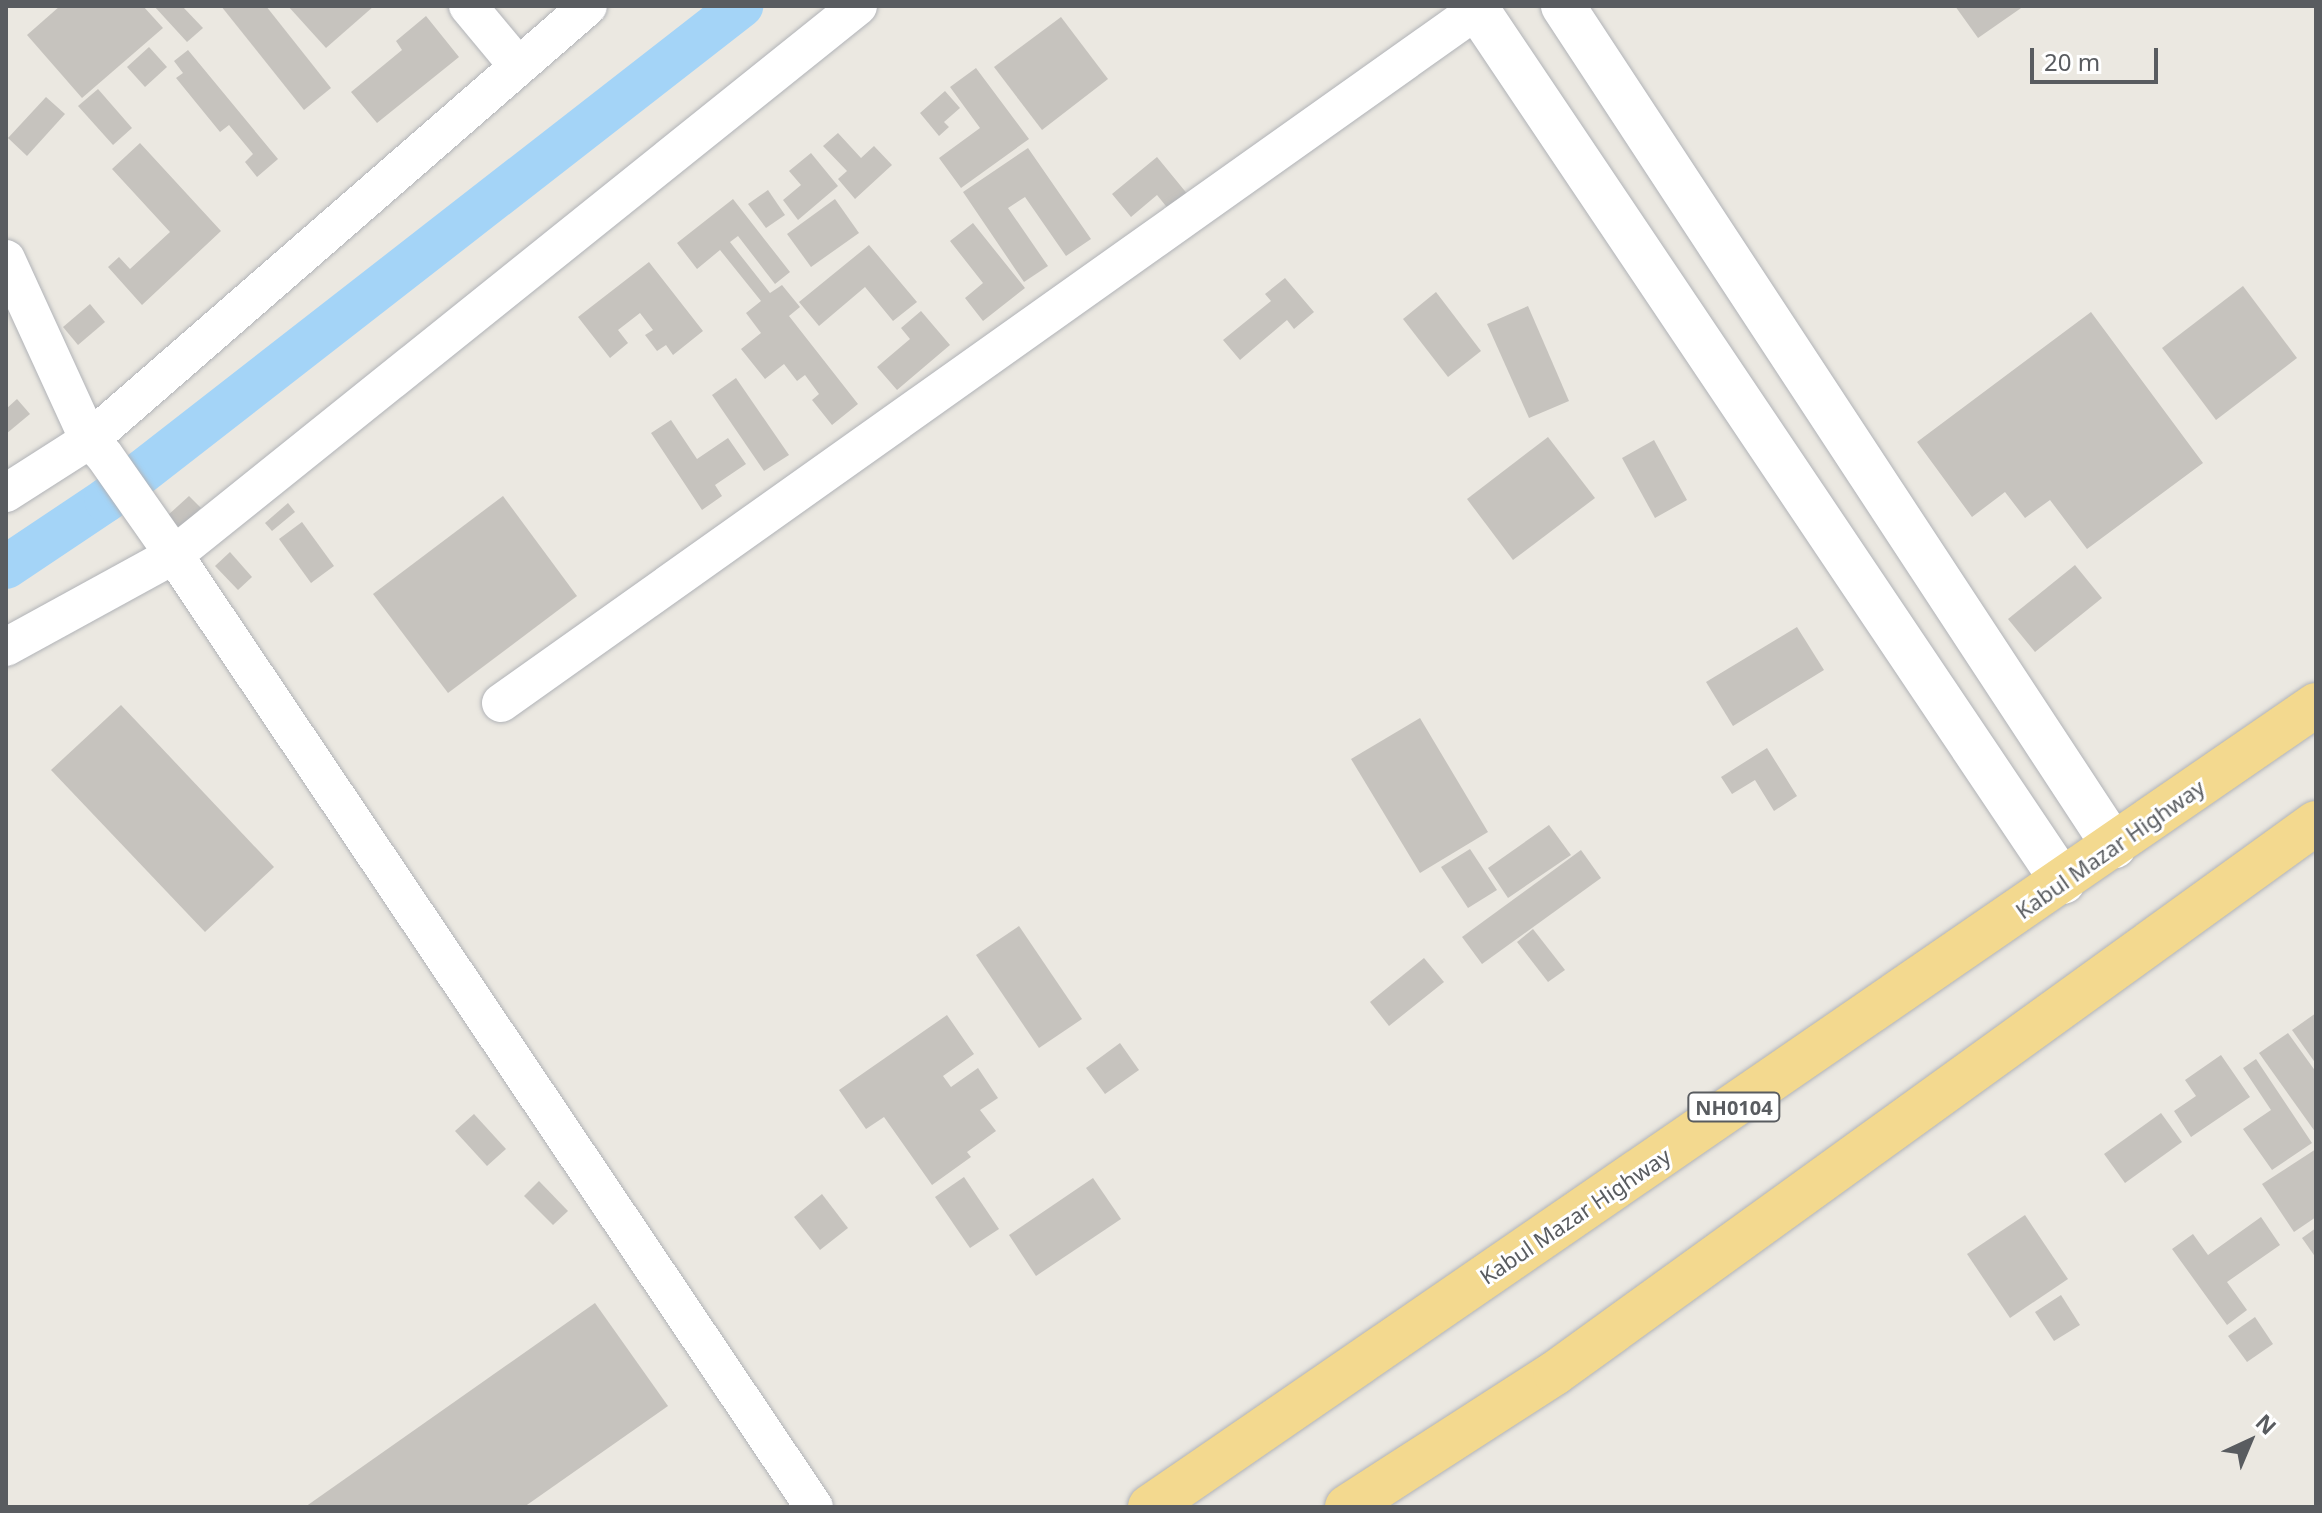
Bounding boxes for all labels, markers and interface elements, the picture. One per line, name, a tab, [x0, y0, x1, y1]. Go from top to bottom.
scale bar	[2034, 32, 2162, 82]
text: 20 m	[2044, 45, 2100, 78]
street label: Kabul Mazar Highway	[2011, 774, 2209, 924]
road number: NH0104	[1686, 1091, 1782, 1123]
street label: Kabul Mazar Highway	[1475, 1142, 1675, 1290]
north arrow	[2210, 1401, 2290, 1481]
text: N	[2250, 1407, 2284, 1441]

